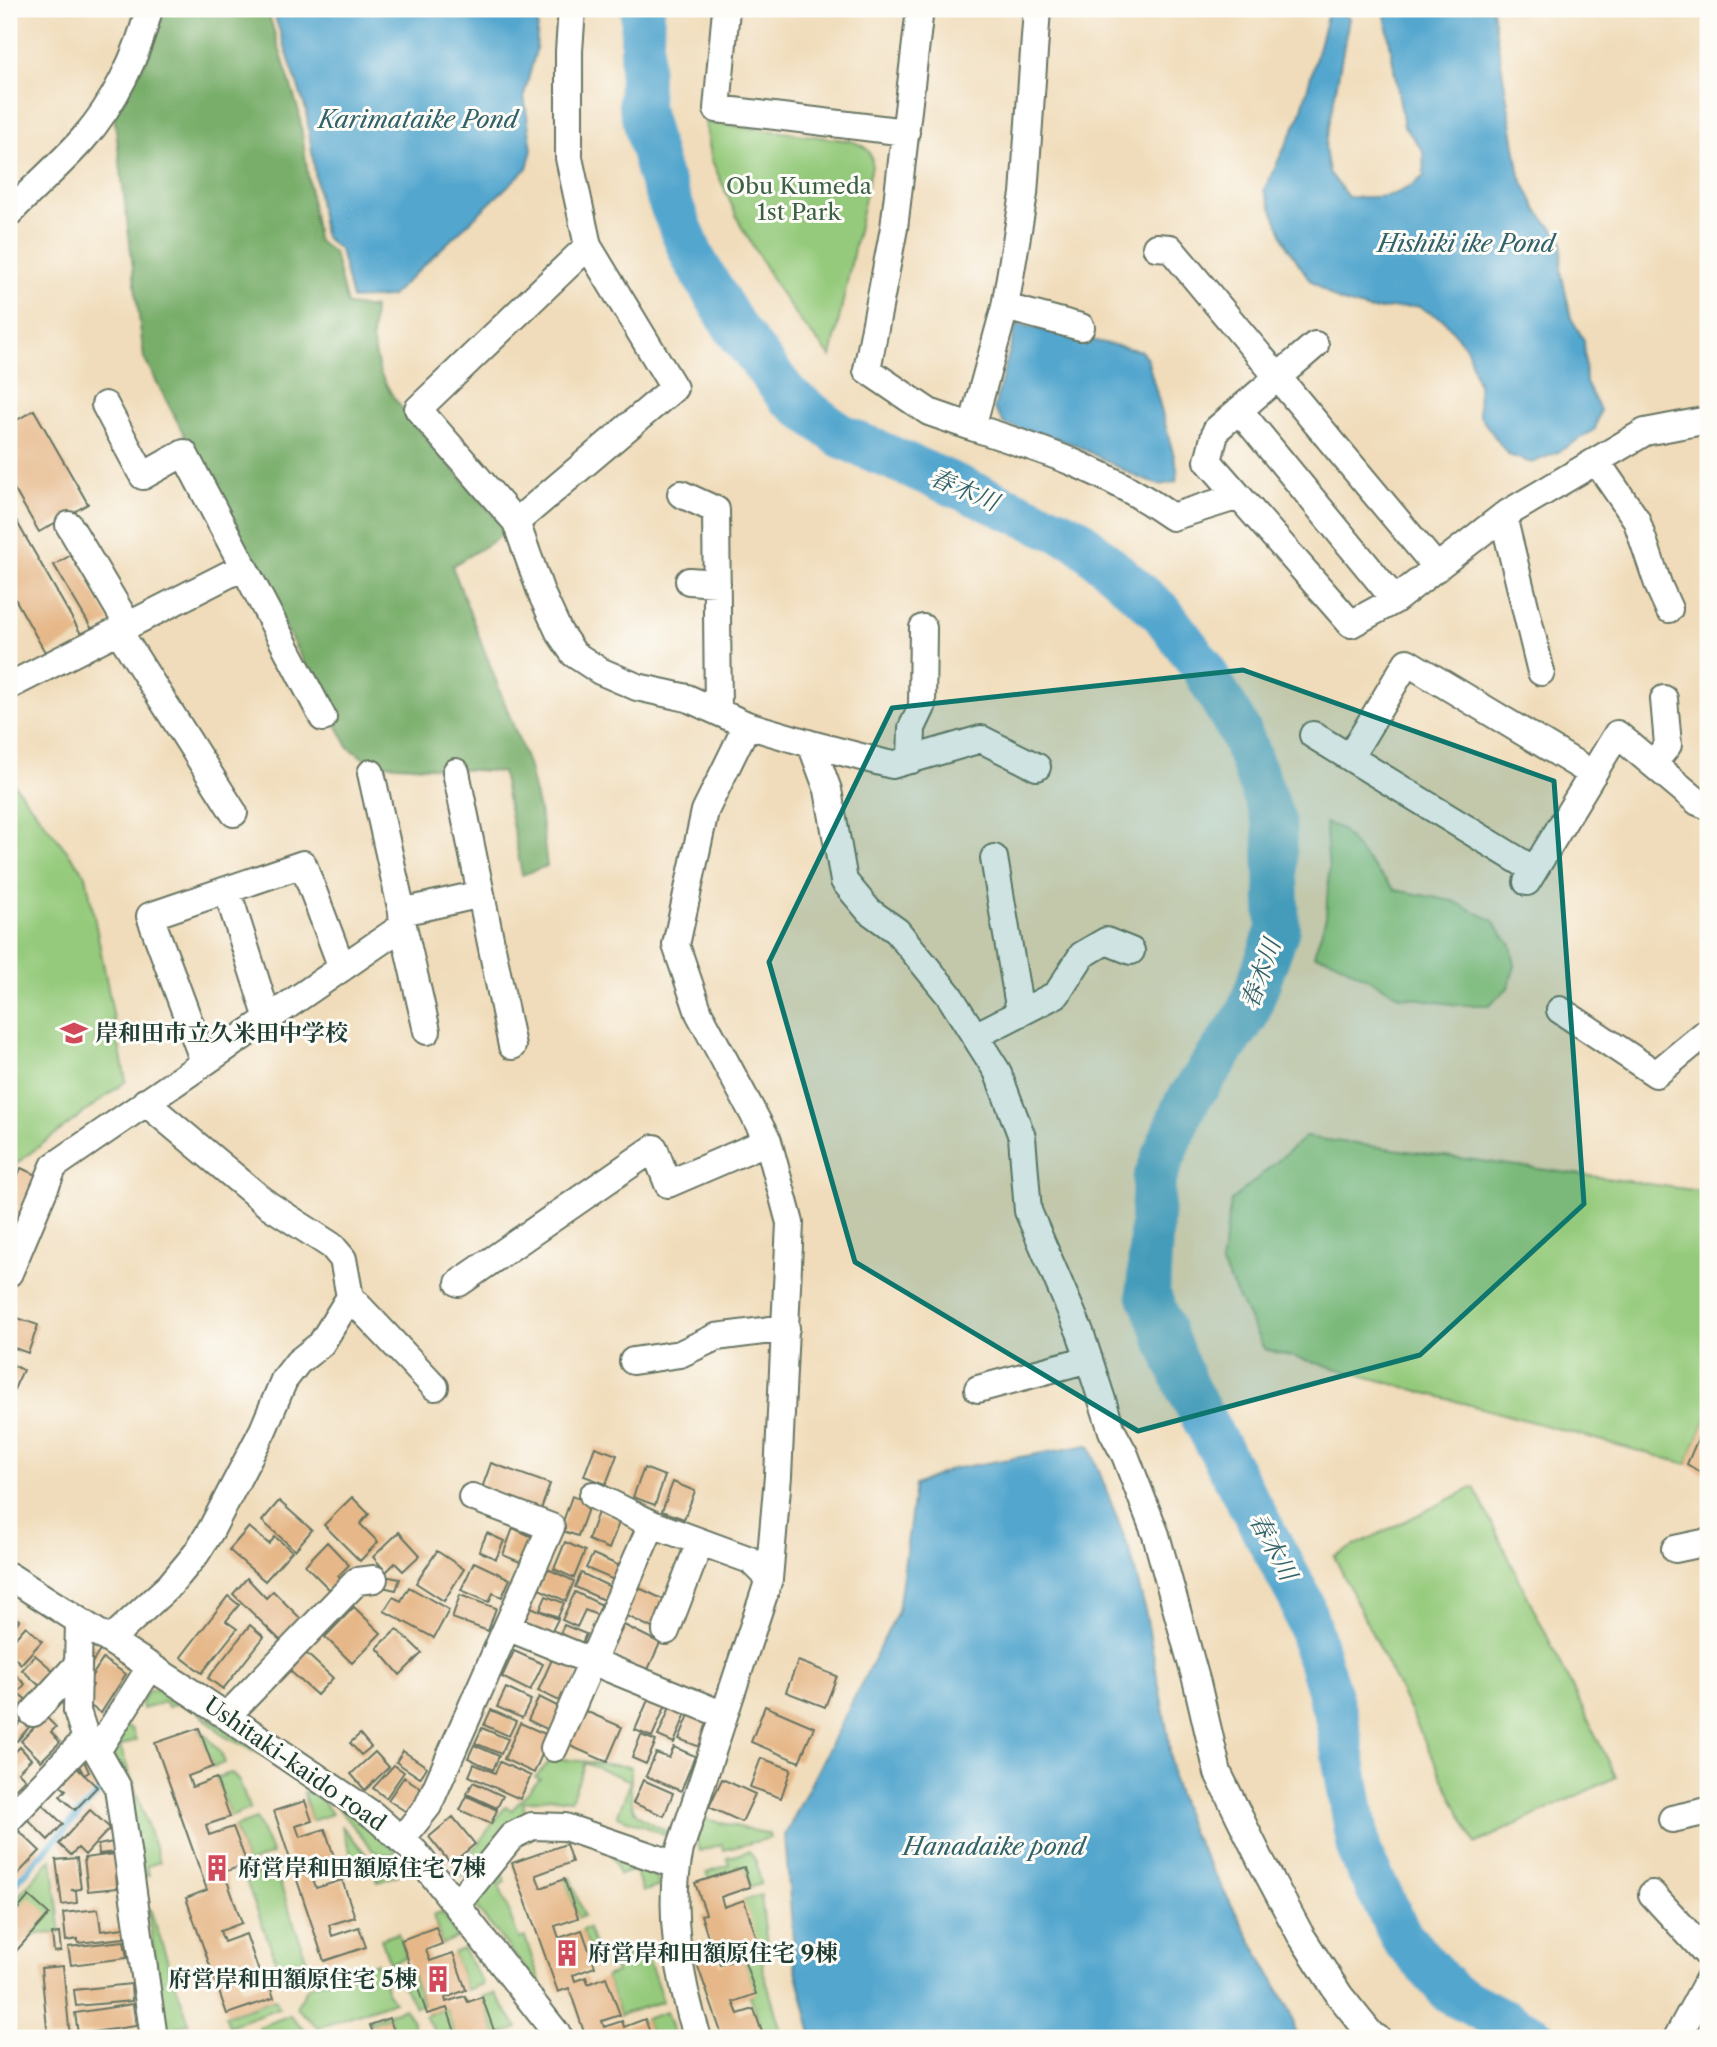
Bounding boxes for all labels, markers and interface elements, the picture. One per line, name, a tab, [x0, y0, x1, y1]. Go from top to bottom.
water label: Karimataike Pond	[316, 105, 520, 134]
park label: Obu Kumeda 1st Park	[726, 172, 873, 226]
water label: Hishiki ike Pond	[1375, 229, 1558, 258]
water label: 春木川	[925, 462, 1006, 518]
water label: 春木川	[1235, 932, 1287, 1013]
school or university icon: 岸和田市立久米田中学校	[59, 1018, 89, 1048]
place label: 岸和田市立久米田中学校	[95, 1019, 348, 1047]
water label: 春木川	[1244, 1508, 1305, 1588]
street label: Ushitaki-kaido road	[199, 1691, 391, 1837]
water label: Hanadaike pond	[901, 1832, 1088, 1861]
building icon: 府営岸和田額原住宅 7棟	[202, 1853, 232, 1883]
place label: 府営岸和田額原住宅 7棟	[238, 1854, 486, 1882]
building icon: 府営岸和田額原住宅 9棟	[552, 1938, 582, 1968]
place label: 府営岸和田額原住宅 9棟	[588, 1939, 837, 1967]
building icon: 府営岸和田額原住宅 5棟	[423, 1964, 453, 1994]
place label: 府営岸和田額原住宅 5棟	[169, 1965, 417, 1993]

